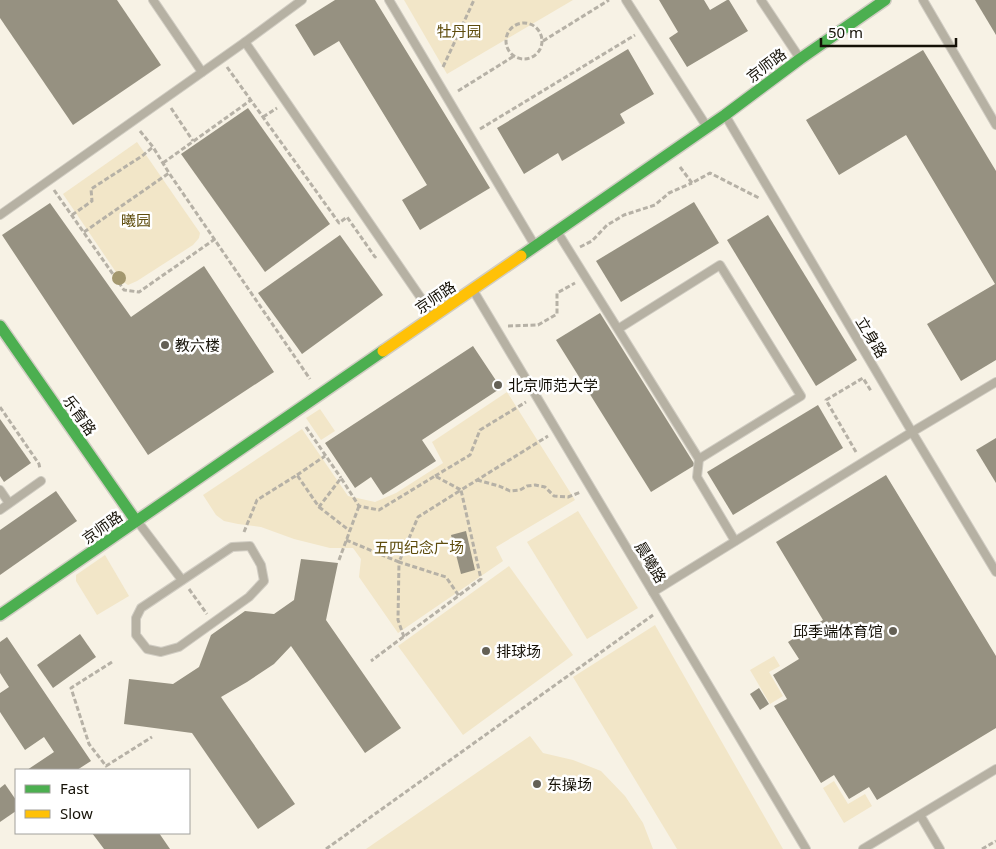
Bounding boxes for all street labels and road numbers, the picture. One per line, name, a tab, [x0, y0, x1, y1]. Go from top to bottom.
street label: 京师路	[742, 43, 790, 87]
street label: 京师路	[411, 276, 459, 318]
street label: 立身路	[852, 313, 892, 361]
street label: 乐育路	[59, 391, 101, 439]
street label: 京师路	[78, 506, 126, 548]
street label: 晨曦路	[631, 538, 671, 586]

